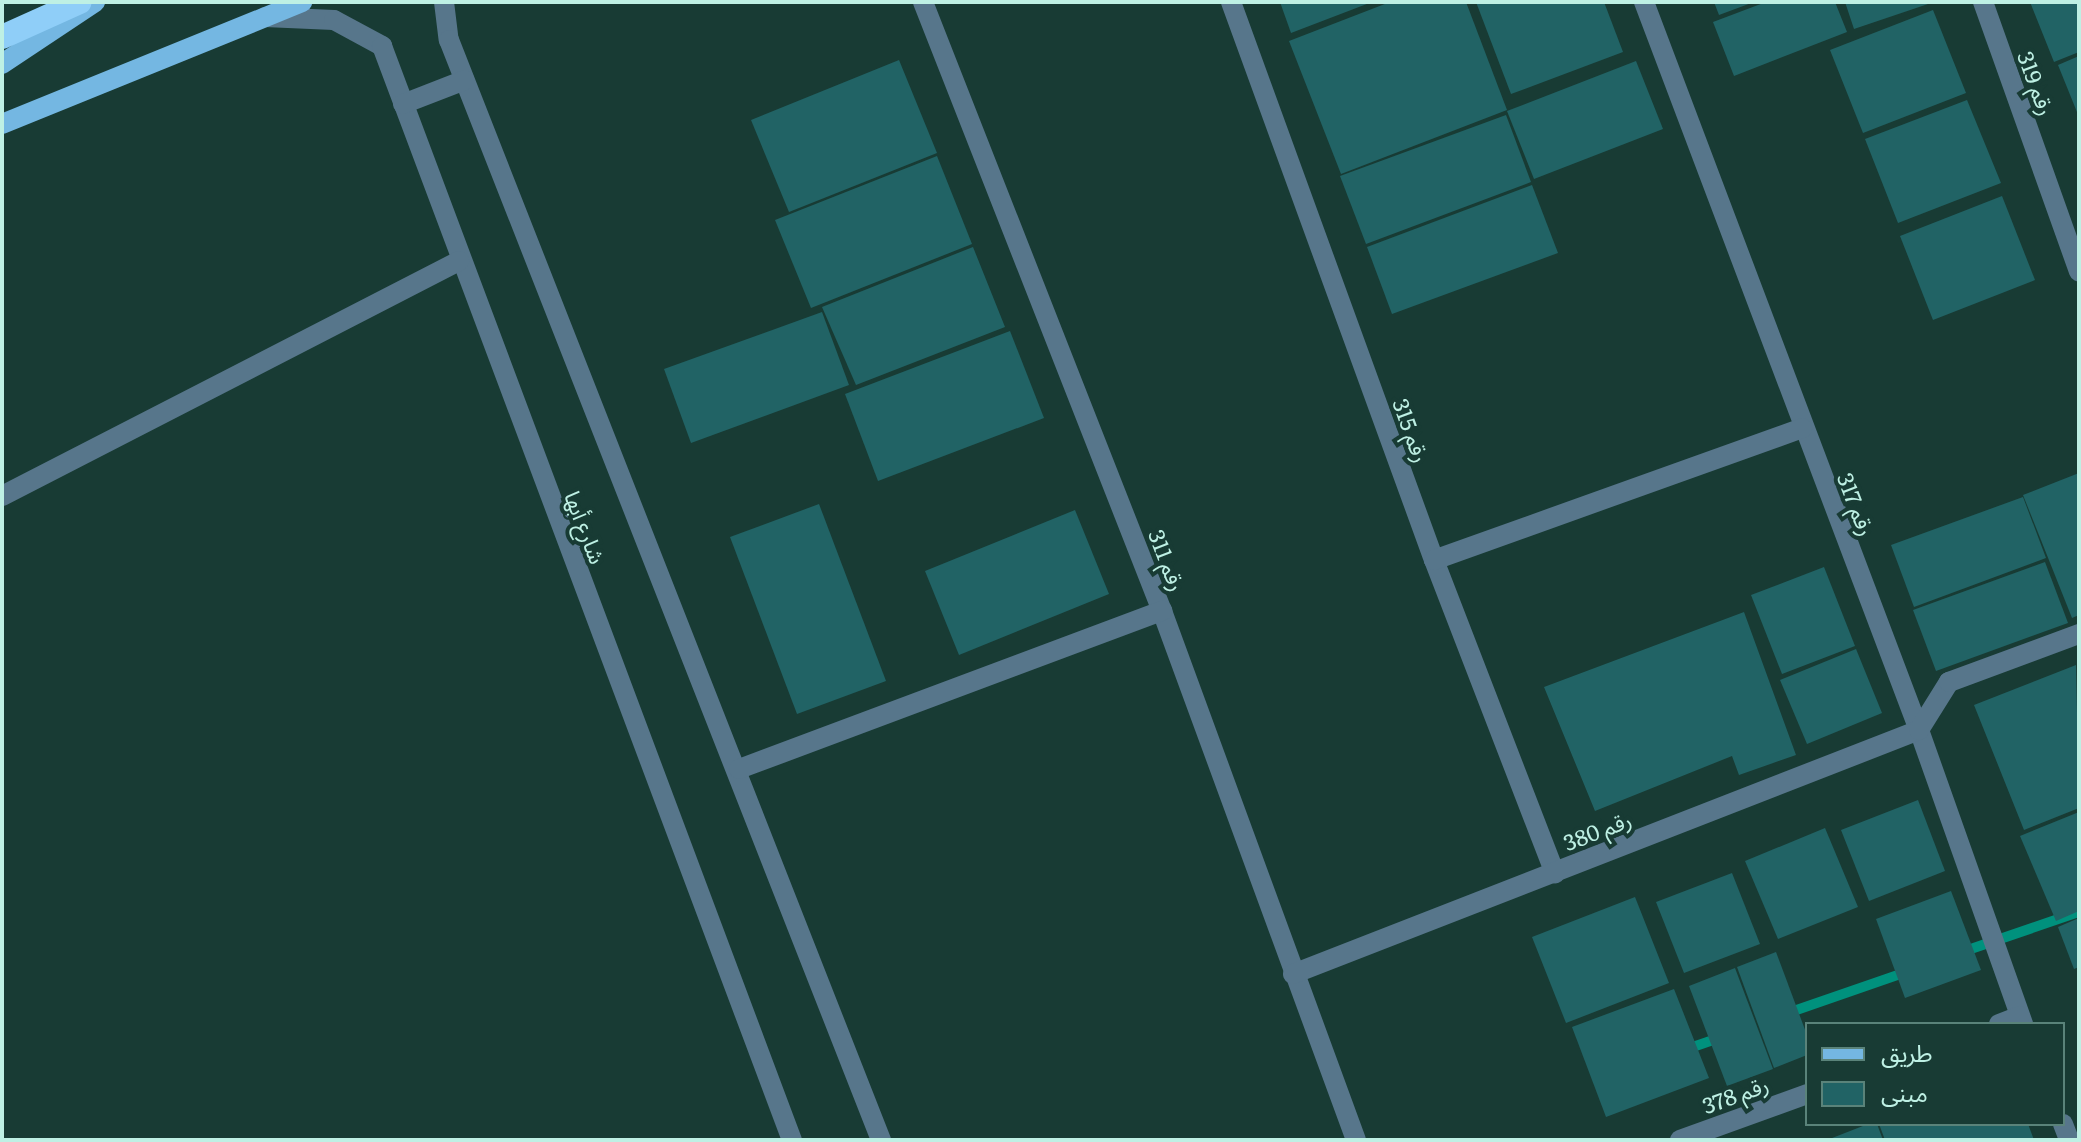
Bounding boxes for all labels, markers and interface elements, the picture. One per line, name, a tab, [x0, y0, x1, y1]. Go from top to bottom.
street label: رقم 319	[2013, 47, 2061, 119]
street label: رقم 315	[1388, 394, 1436, 466]
street label: رقم 317	[1833, 469, 1881, 539]
street label: شارع أبها	[560, 487, 612, 567]
street label: رقم 311	[1144, 525, 1192, 595]
street label: رقم 380	[1559, 805, 1635, 855]
legend	[1805, 1022, 2065, 1126]
text: طريق	[1881, 1034, 1933, 1069]
street label: رقم 378	[1698, 1070, 1772, 1118]
text: مبنى	[1881, 1074, 1928, 1109]

